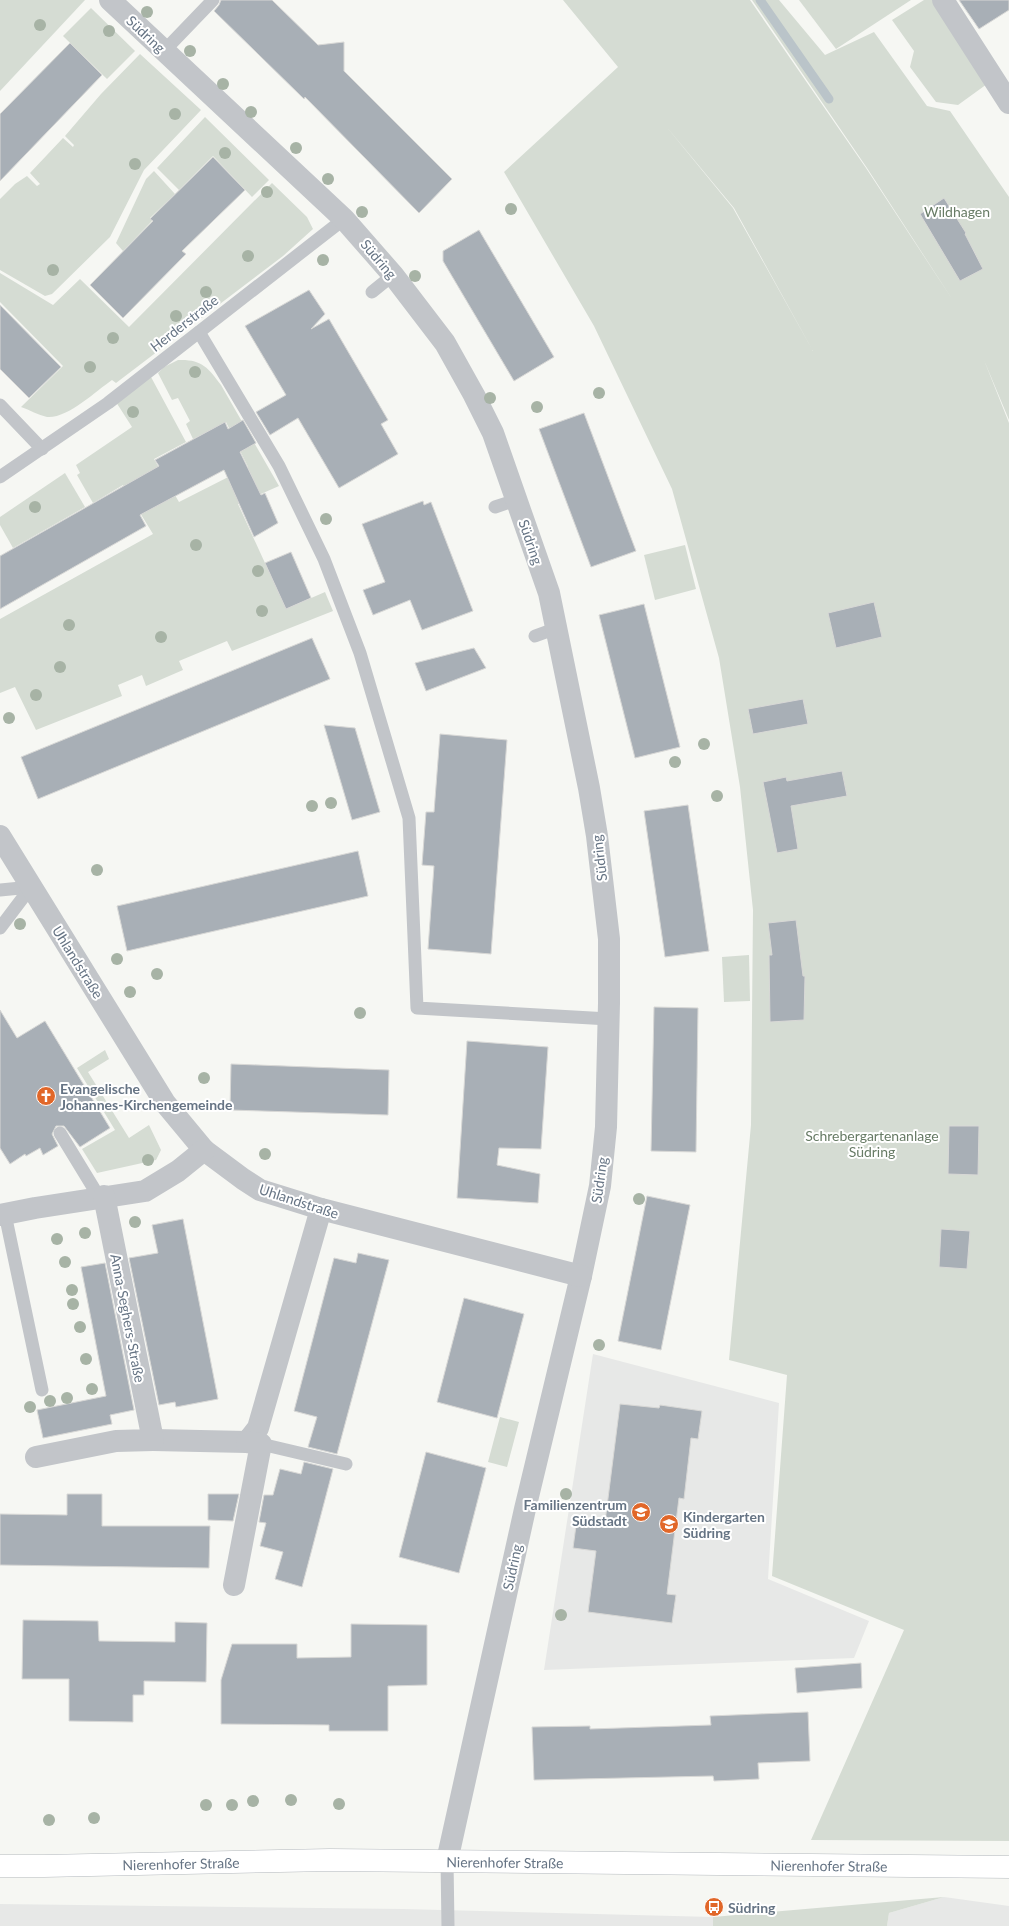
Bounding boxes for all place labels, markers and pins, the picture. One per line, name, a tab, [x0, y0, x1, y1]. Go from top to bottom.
place label: Evangelische Johannes-Kirchengemeinde	[60, 1080, 233, 1113]
church icon: Evangelische Johannes-Kirchengemeinde	[35, 1085, 57, 1107]
place label: Familienzentrum Südstadt	[524, 1496, 628, 1529]
school or university icon: Familienzentrum Südstadt	[630, 1501, 652, 1523]
place label: Kindergarten Südring	[683, 1508, 765, 1541]
school or university icon: Kindergarten Südring	[658, 1513, 680, 1535]
bus stop icon: Südring	[703, 1896, 725, 1918]
place label: Südring	[728, 1899, 776, 1916]

